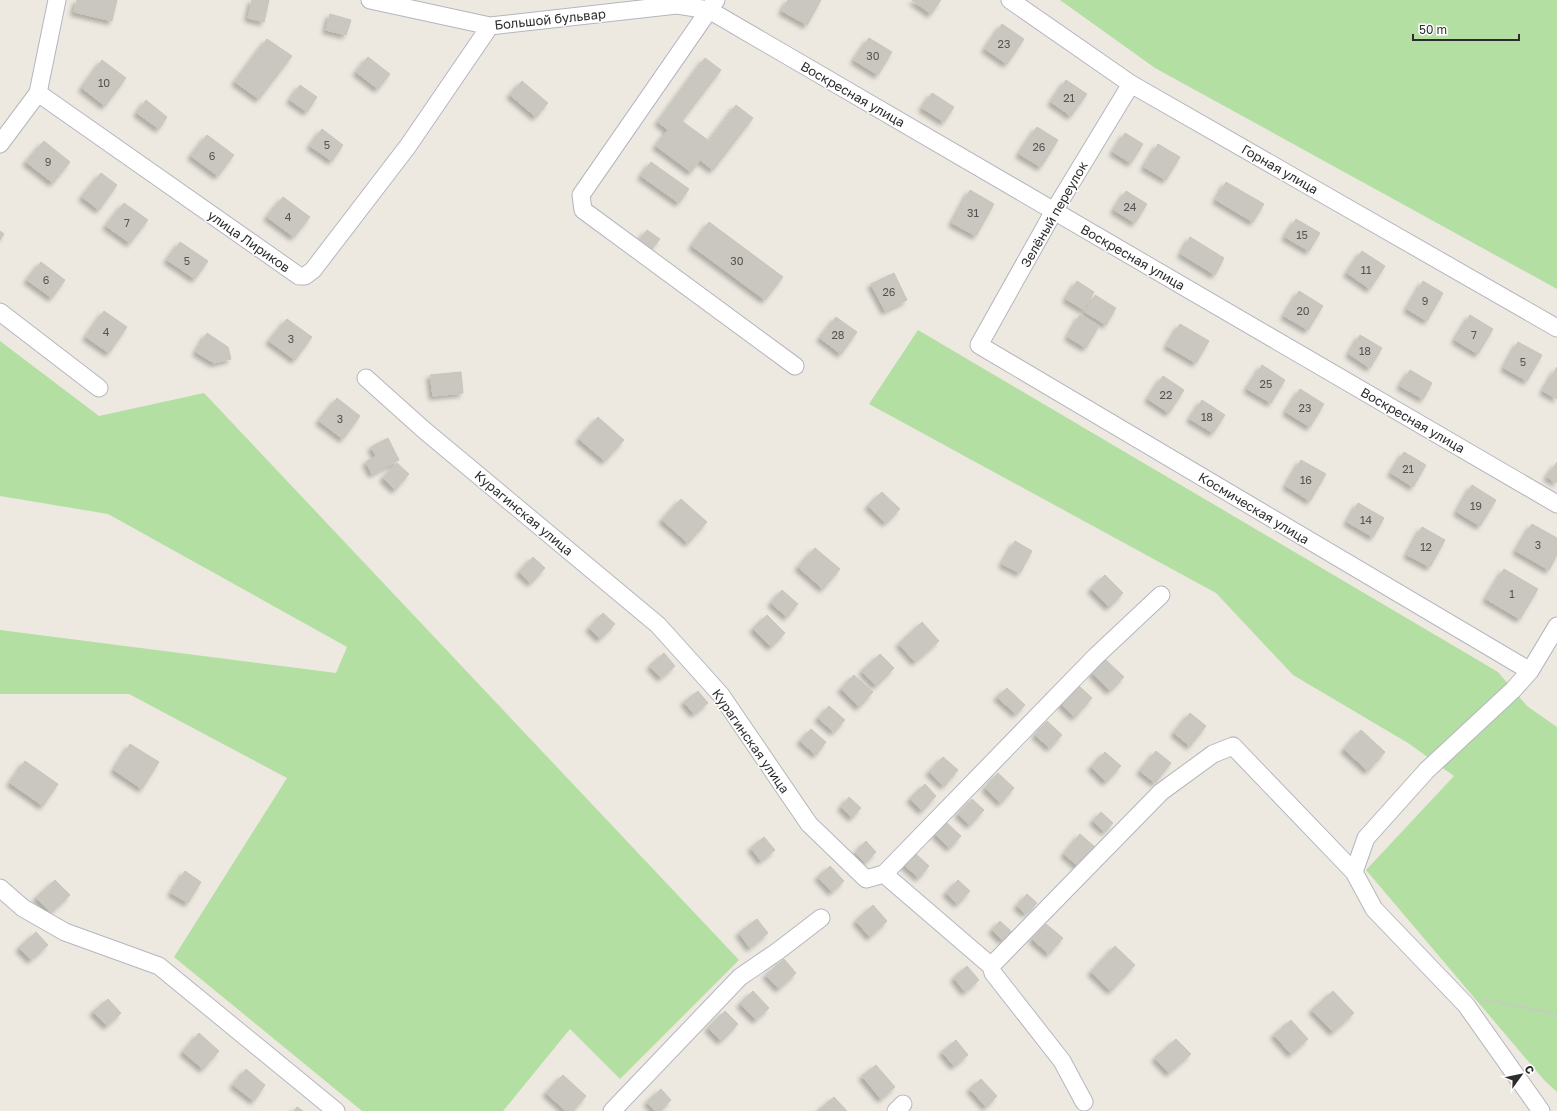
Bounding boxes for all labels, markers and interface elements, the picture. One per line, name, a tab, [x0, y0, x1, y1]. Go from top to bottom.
street label: Большой бульвар	[494, 5, 606, 33]
scale bar	[1413, 16, 1519, 42]
text: 50 m	[1419, 22, 1447, 37]
house number: 23	[998, 37, 1010, 50]
house number: 30	[866, 49, 880, 62]
street label: Воскресная улица	[798, 58, 908, 130]
house number: 10	[98, 76, 110, 89]
house number: 21	[1063, 91, 1075, 104]
house number: 5	[324, 138, 330, 151]
house number: 26	[1032, 140, 1046, 153]
street label: Горная улица	[1239, 141, 1321, 197]
house number: 6	[209, 149, 216, 162]
house number: 9	[45, 155, 51, 168]
street label: Зелёный переулок	[1017, 158, 1091, 270]
house number: 24	[1123, 200, 1137, 213]
house number: 31	[967, 206, 979, 219]
street label: улица Лириков	[205, 207, 293, 275]
house number: 4	[285, 210, 292, 223]
house number: 7	[124, 216, 130, 229]
street label: Воскресная улица	[1078, 221, 1188, 293]
house number: 15	[1296, 228, 1308, 241]
house number: 5	[184, 254, 190, 267]
house number: 30	[730, 254, 744, 267]
house number: 11	[1361, 263, 1371, 276]
house number: 6	[43, 273, 50, 286]
house number: 26	[882, 285, 896, 298]
house number: 9	[1422, 294, 1428, 307]
house number: 20	[1296, 304, 1310, 317]
house number: 4	[103, 325, 110, 338]
house number: 28	[831, 328, 845, 341]
house number: 7	[1471, 328, 1477, 341]
house number: 3	[288, 332, 294, 345]
house number: 18	[1359, 344, 1371, 357]
house number: 5	[1520, 355, 1526, 368]
house number: 25	[1260, 377, 1272, 390]
street label: Воскресная улица	[1358, 384, 1468, 456]
house number: 22	[1160, 388, 1172, 401]
house number: 23	[1299, 401, 1311, 414]
house number: 18	[1201, 410, 1213, 423]
house number: 3	[337, 412, 343, 425]
house number: 21	[1402, 462, 1414, 475]
street label: Курагинская улица	[472, 467, 576, 559]
street label: Космическая улица	[1196, 469, 1312, 547]
house number: 16	[1300, 473, 1312, 486]
house number: 19	[1470, 499, 1482, 512]
house number: 14	[1360, 513, 1372, 526]
house number: 3	[1535, 538, 1541, 551]
house number: 12	[1420, 540, 1432, 553]
house number: 1	[1509, 587, 1515, 600]
street label: Курагинская улица	[709, 686, 793, 796]
north arrow	[1501, 1055, 1541, 1095]
text: С	[1522, 1062, 1537, 1076]

